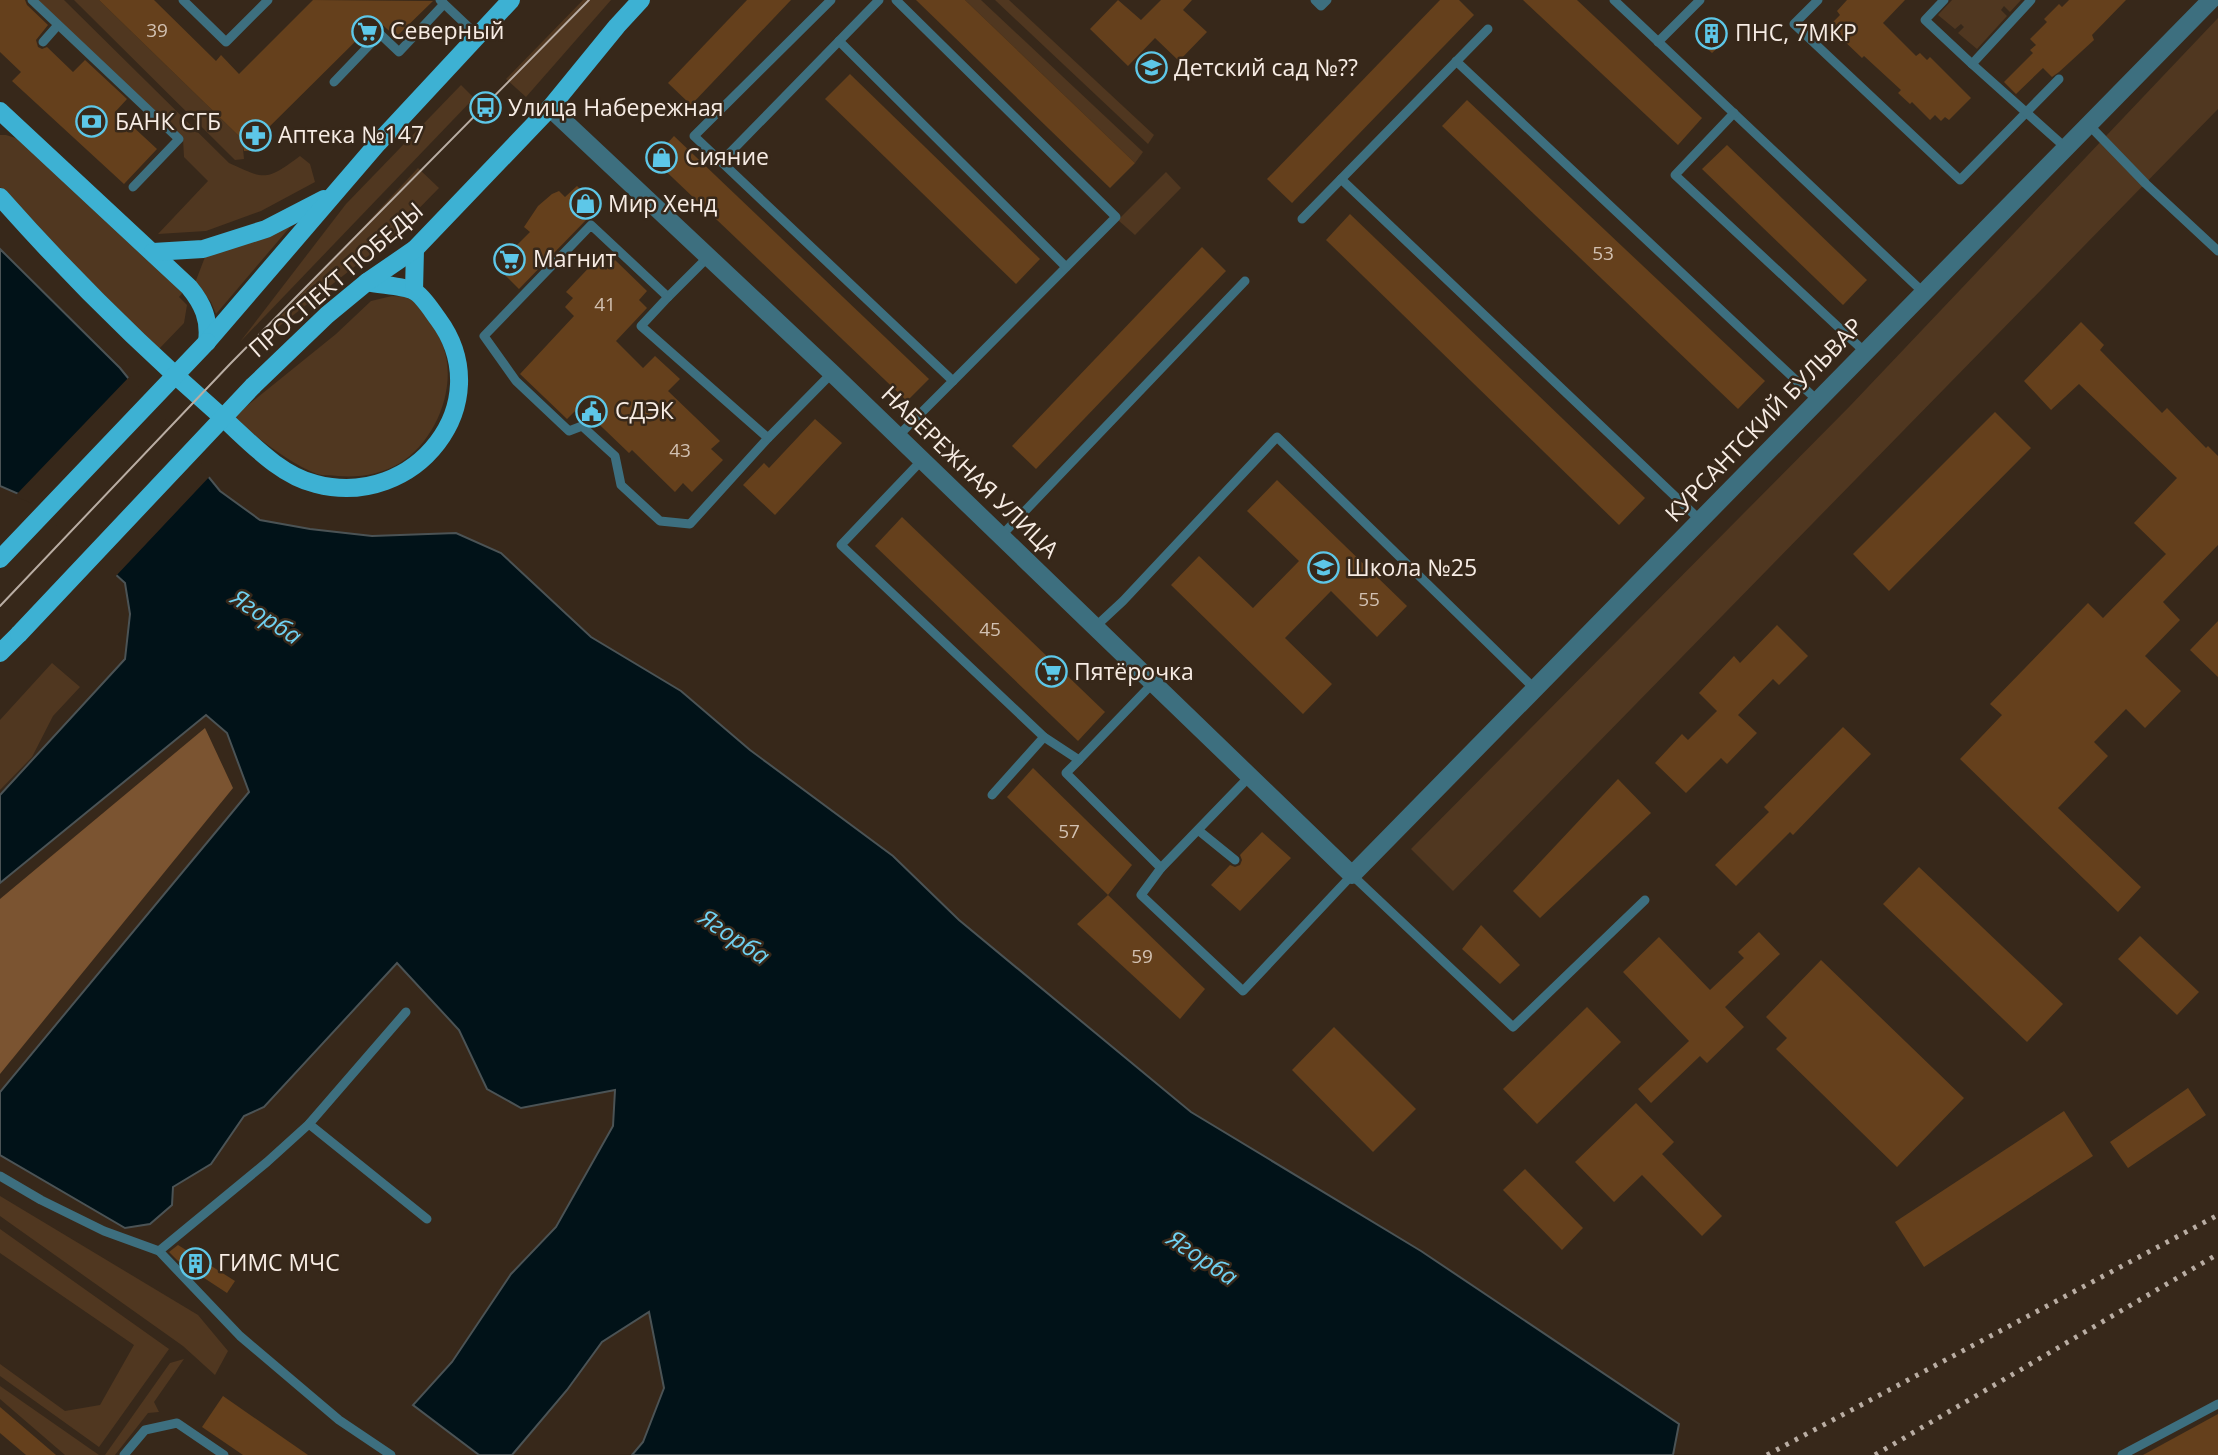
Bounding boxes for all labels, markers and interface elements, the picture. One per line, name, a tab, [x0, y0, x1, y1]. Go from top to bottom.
supermarket icon: Северный	[350, 14, 384, 48]
place label: Северный	[390, 14, 504, 46]
building icon: ПНС, 7МКР	[1695, 16, 1729, 50]
place label: ПНС, 7МКР	[1735, 16, 1857, 48]
house number: 39	[146, 17, 168, 43]
school or university icon: Детский сад №??	[1134, 51, 1168, 85]
place label: Детский сад №??	[1174, 51, 1358, 83]
bus stop icon: Улица Набережная	[468, 91, 502, 125]
place label: Улица Набережная	[508, 91, 723, 123]
bank icon: БАНК СГБ	[75, 105, 109, 139]
place label: БАНК СГБ	[115, 105, 221, 137]
pharmacy icon: Аптека №147	[238, 118, 272, 152]
place label: Аптека №147	[278, 118, 424, 150]
shop icon: Сияние	[645, 140, 679, 174]
place label: Сияние	[685, 140, 769, 172]
shop icon: Мир Хенд	[568, 187, 602, 221]
place label: Мир Хенд	[608, 187, 717, 219]
street label: ПРОСПЕКТ ПОБЕДЫ	[241, 194, 430, 364]
house number: 53	[1592, 240, 1614, 266]
supermarket icon: Магнит	[493, 242, 527, 276]
place label: Магнит	[533, 242, 617, 274]
house number: 41	[594, 291, 616, 317]
street label: КУРСАНТСКИЙ БУЛЬВАР	[1657, 310, 1869, 528]
street label: НАБЕРЕЖНАЯ УЛИЦА	[875, 378, 1067, 565]
public building icon: СДЭК	[575, 394, 609, 428]
place label: СДЭК	[615, 394, 675, 426]
house number: 43	[669, 437, 691, 463]
school or university icon: Школа №25	[1306, 551, 1340, 585]
place label: Школа №25	[1346, 551, 1477, 583]
water label: Ягорба	[224, 580, 309, 652]
house number: 55	[1358, 586, 1380, 612]
house number: 45	[979, 616, 1001, 642]
supermarket icon: Пятёрочка	[1034, 655, 1068, 689]
place label: Пятёрочка	[1074, 655, 1194, 687]
house number: 57	[1058, 818, 1080, 844]
water label: Ягорба	[692, 900, 777, 972]
house number: 59	[1131, 943, 1153, 969]
water label: Ягорба	[1160, 1221, 1245, 1293]
building icon: ГИМС МЧС	[178, 1246, 212, 1280]
place label: ГИМС МЧС	[218, 1246, 340, 1278]

